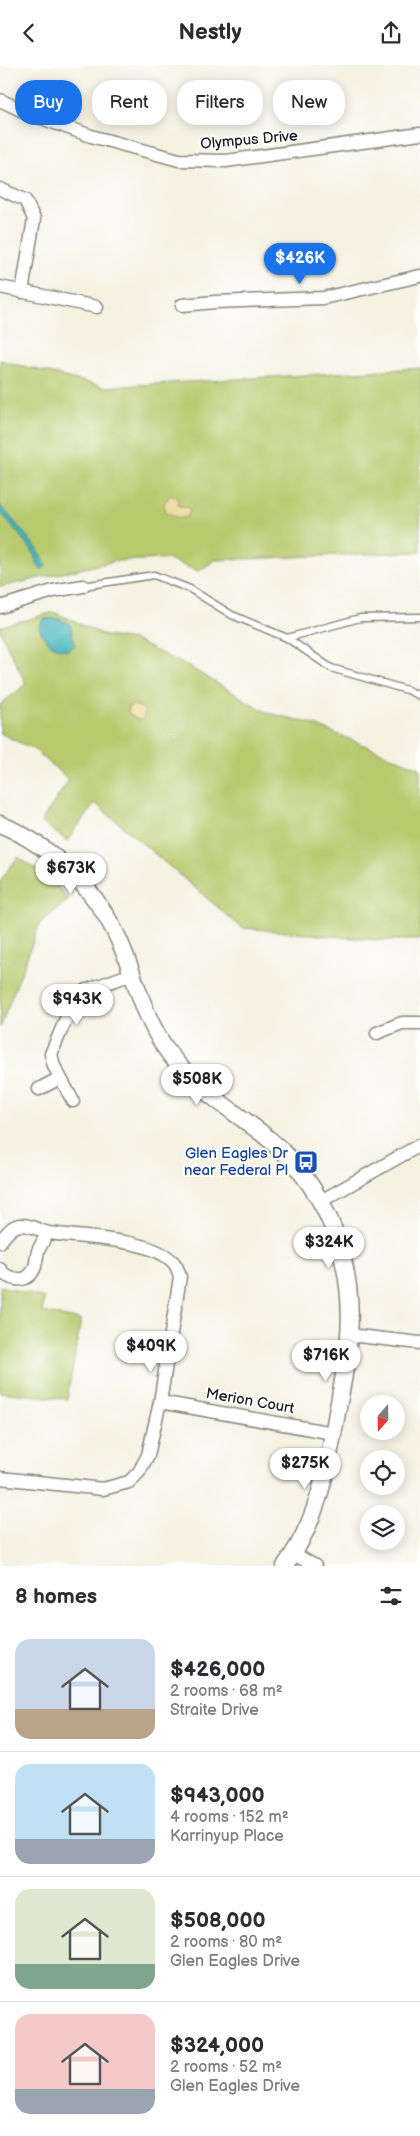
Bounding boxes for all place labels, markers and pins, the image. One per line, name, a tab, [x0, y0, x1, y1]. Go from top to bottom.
pin: $426K	[265, 243, 335, 285]
pin: $673K	[36, 853, 106, 895]
pin: $943K	[42, 983, 112, 1026]
pin: $508K	[162, 1063, 232, 1106]
place label: Glen Eagles Dr near Federal Pl	[184, 1144, 289, 1180]
bus stop icon: Glen Eagles Dr near Federal Pl	[293, 1149, 319, 1175]
pin: $324K	[294, 1227, 364, 1269]
pin: $409K	[116, 1331, 186, 1373]
pin: $716K	[291, 1339, 361, 1382]
pin: $275K	[270, 1447, 340, 1490]

